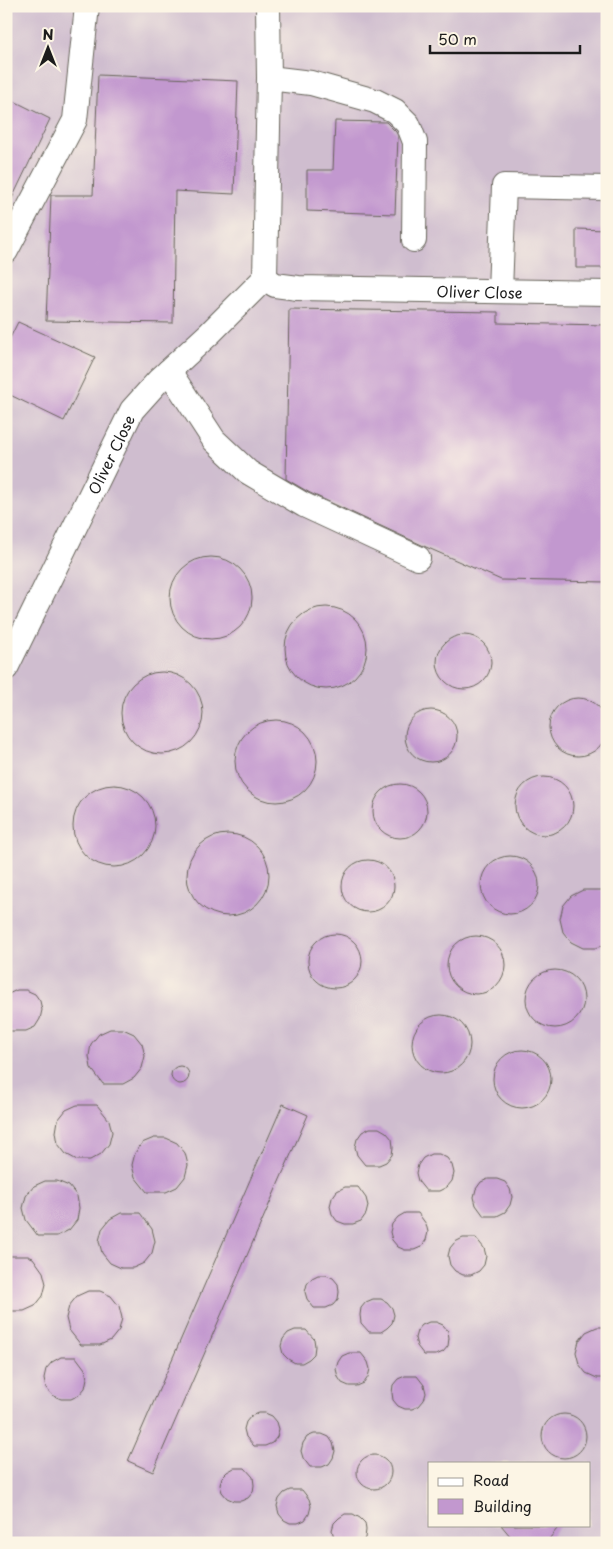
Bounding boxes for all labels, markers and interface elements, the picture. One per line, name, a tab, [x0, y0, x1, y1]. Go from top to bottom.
north arrow	[22, 22, 72, 72]
scale bar	[430, 22, 580, 54]
text: N	[42, 24, 54, 45]
text: 50 m	[438, 27, 477, 50]
street label: Oliver Close	[436, 279, 523, 303]
street label: Oliver Close	[81, 410, 140, 498]
legend	[428, 1462, 590, 1526]
text: Road	[473, 1468, 509, 1491]
text: Building	[473, 1494, 532, 1517]

